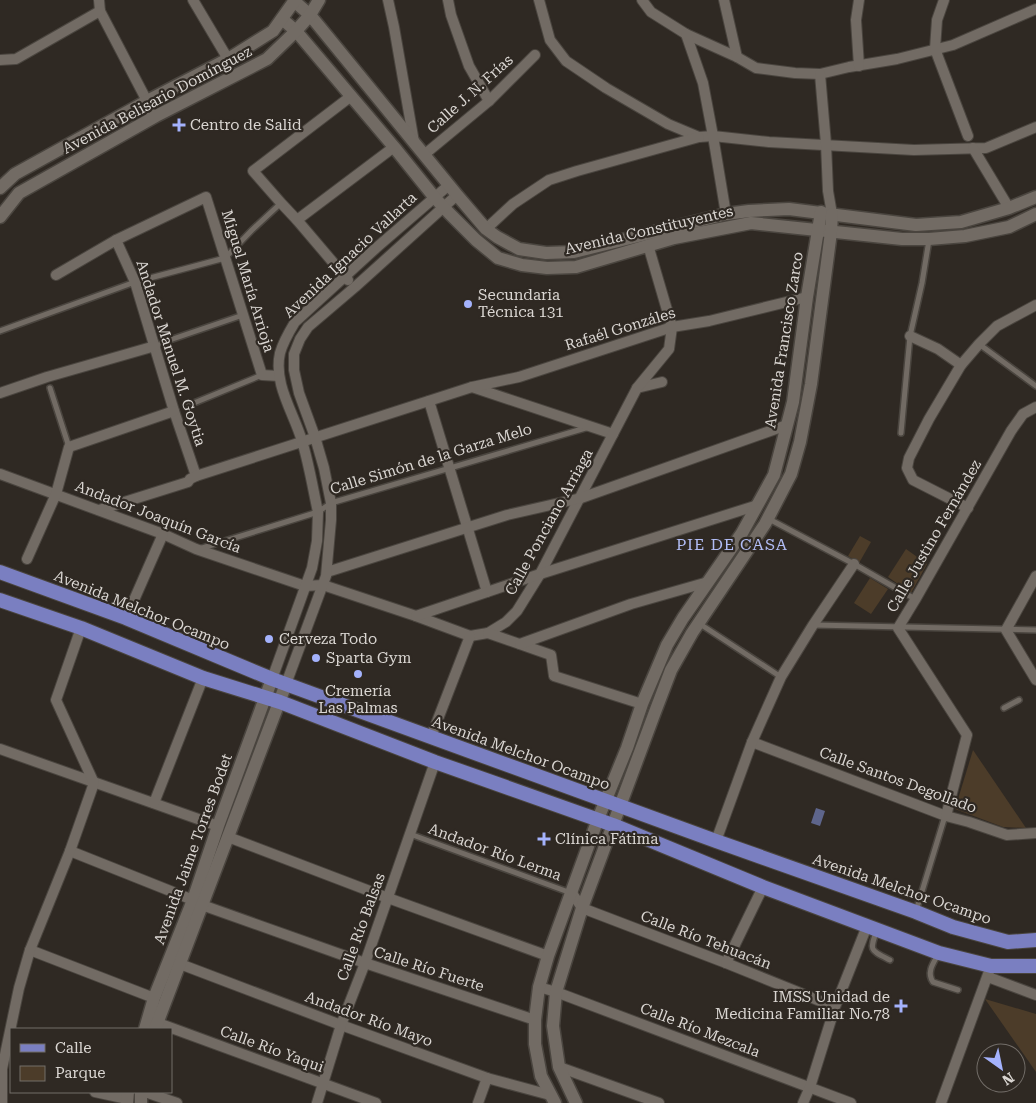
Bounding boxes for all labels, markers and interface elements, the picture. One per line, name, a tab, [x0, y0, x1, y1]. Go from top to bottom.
street label: Avenida Belisario Domínguez	[59, 42, 255, 158]
street label: Calle J. N. Frías	[423, 51, 517, 137]
place label: Centro de Salid	[190, 116, 302, 134]
marker: Centro de Salid	[172, 118, 186, 132]
street label: Avenida Ignacio Vallarta	[280, 188, 420, 322]
street label: Avenida Constituyentes	[563, 202, 735, 258]
street label: Miguel María Arrioja	[218, 208, 278, 354]
street label: Avenida Francisco Zarco	[761, 251, 807, 429]
street label: Andador Manuel M. Goytia	[132, 258, 210, 448]
place label: Secundaria Técnica 131	[478, 286, 564, 321]
marker: Secundaria Técnica 131	[462, 298, 474, 310]
street label: Rafaél Gonzáles	[563, 304, 677, 354]
street label: Calle Simón de la Garza Melo	[328, 420, 534, 498]
street label: Calle Ponciano Arriaga	[501, 446, 597, 598]
street label: Calle Justino Fernández	[883, 457, 985, 615]
street label: Andador Joaquín García	[72, 477, 244, 557]
district label: PIE DE CASA	[676, 535, 788, 554]
street label: Avenida Melchor Ocampo	[51, 566, 233, 654]
place label: Cerveza Todo	[279, 630, 377, 648]
marker: Cerveza Todo	[263, 633, 275, 645]
place label: Sparta Gym	[326, 649, 412, 667]
marker: Sparta Gym	[310, 652, 322, 664]
marker: Cremería Las Palmas	[352, 668, 364, 680]
place label: Cremería Las Palmas	[318, 682, 398, 717]
street label: Avenida Melchor Ocampo	[430, 712, 612, 794]
street label: Calle Santos Degollado	[817, 743, 979, 817]
street label: Avenida Jaime Torres Bodet	[150, 751, 236, 947]
street label: Andador Río Lerma	[426, 820, 564, 884]
place label: Clínica Fátima	[555, 830, 658, 848]
marker: Clínica Fátima	[537, 832, 551, 846]
street label: Avenida Melchor Ocampo	[810, 850, 994, 928]
street label: Calle Río Balsas	[333, 871, 389, 983]
street label: Calle Río Tehuacán	[638, 907, 774, 973]
street label: Calle Río Fuerte	[371, 943, 487, 995]
street label: Andador Río Mayo	[303, 988, 435, 1050]
place label: IMSS Unidad de Medicina Familiar No.78	[715, 988, 890, 1023]
street label: Calle Río Mezcala	[637, 999, 763, 1061]
marker: IMSS Unidad de Medicina Familiar No.78	[894, 999, 908, 1013]
street label: Calle Río Yaqui	[218, 1022, 327, 1076]
legend	[10, 1028, 172, 1093]
text: Calle	[55, 1039, 91, 1057]
north arrow	[976, 1043, 1026, 1093]
text: Parque	[55, 1064, 106, 1082]
text: N	[999, 1069, 1017, 1089]

